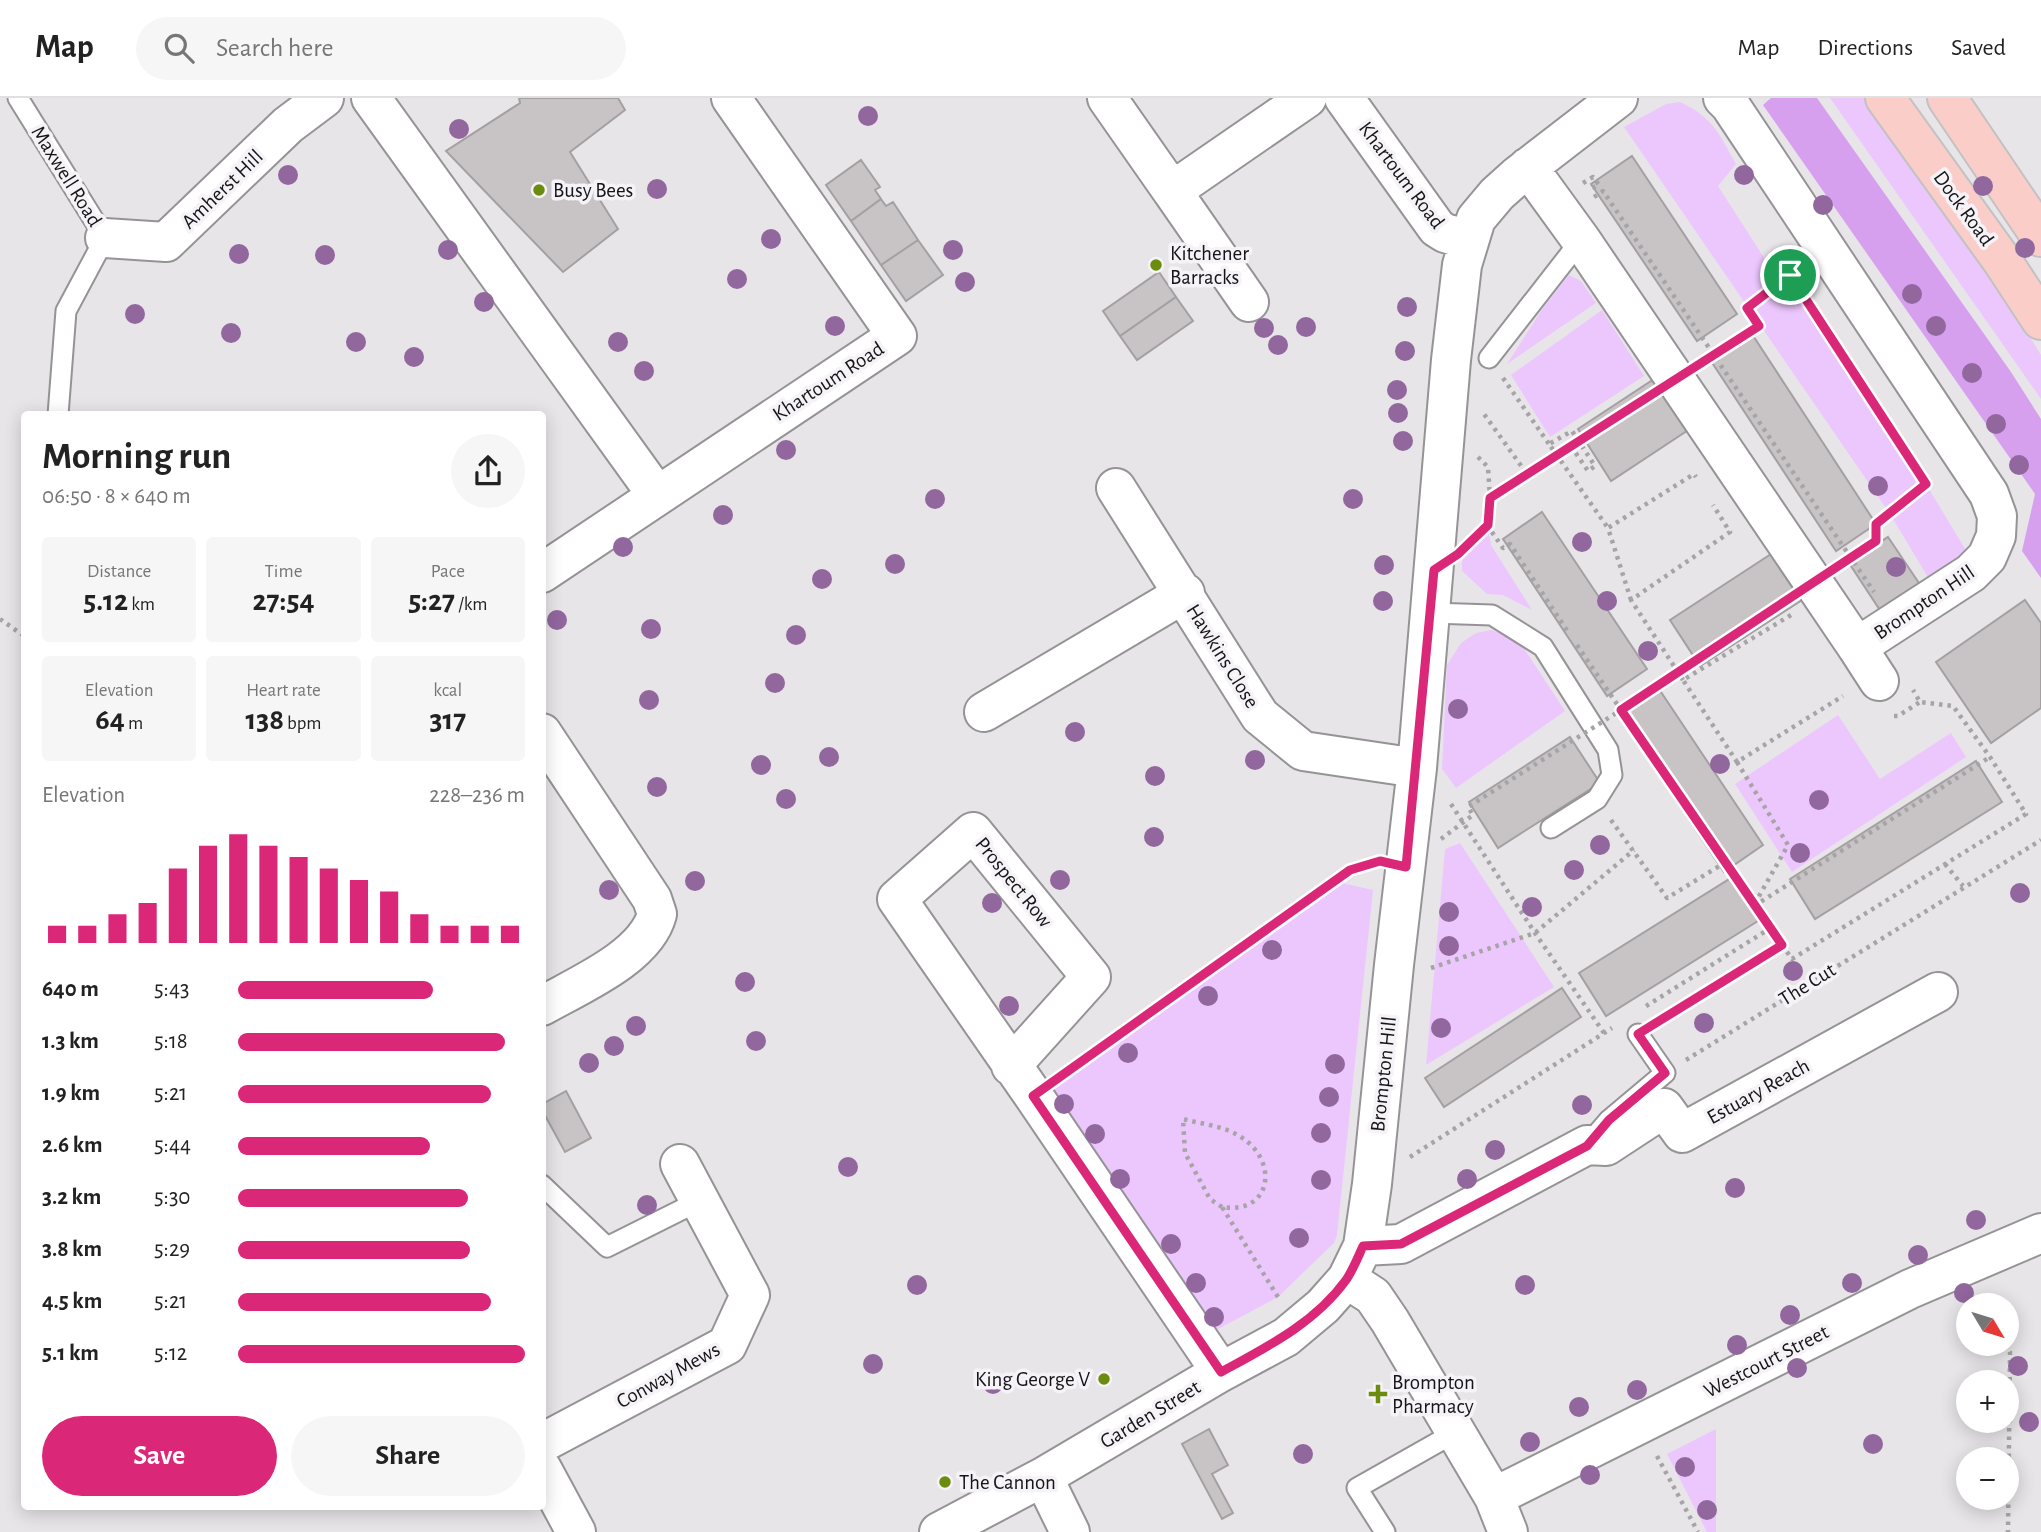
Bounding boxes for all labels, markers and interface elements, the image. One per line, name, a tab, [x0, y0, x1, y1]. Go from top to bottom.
search box	[136, 17, 626, 80]
icon: search	[160, 29, 198, 67]
text: Map	[35, 31, 94, 64]
text: Search here	[216, 35, 334, 61]
text: Map	[1737, 36, 1779, 60]
text: Directions	[1817, 36, 1913, 60]
text: Saved	[1951, 36, 2006, 60]
street label: Khartoum Road	[1355, 118, 1449, 233]
street label: Maxwell Road	[27, 122, 106, 230]
street label: Amherst Hill	[178, 146, 267, 233]
street label: Dock Road	[1930, 167, 1998, 250]
place label: Busy Bees	[553, 180, 633, 201]
marker: Busy Bees	[531, 182, 547, 198]
place label: Kitchener Barracks	[1170, 243, 1249, 288]
pin	[1760, 245, 1820, 305]
icon: arrive	[1771, 256, 1809, 294]
marker: Kitchener Barracks	[1148, 257, 1164, 273]
street label: Khartoum Road	[769, 338, 888, 425]
button: share	[451, 434, 525, 508]
text: Morning run	[42, 438, 231, 476]
text: 06:50 · 8 × 640 m	[42, 485, 191, 508]
street label: Brompton Hill	[1870, 561, 1978, 644]
text: Distance	[87, 562, 151, 581]
text: Time	[265, 562, 302, 581]
text: Pace	[431, 562, 465, 581]
text: 5.12	[83, 586, 128, 616]
text: 27:54	[252, 586, 315, 616]
text: 5:27	[408, 586, 455, 616]
text: km	[128, 595, 155, 614]
text: /km	[455, 595, 488, 614]
street label: Hawkins Close	[1182, 601, 1263, 712]
text: Elevation	[85, 681, 154, 700]
text: Heart rate	[246, 681, 321, 700]
text: kcal	[433, 681, 462, 700]
text: 64	[95, 705, 125, 735]
text: 138	[245, 705, 284, 735]
text: 317	[429, 705, 466, 735]
text: m	[125, 714, 143, 733]
text: bpm	[284, 714, 322, 733]
text: Elevation	[42, 784, 125, 807]
text: 228–236 m	[429, 784, 525, 807]
street label: Prospect Row	[971, 833, 1056, 931]
street label: The Cut	[1775, 959, 1839, 1010]
text: 640 m	[42, 978, 99, 1001]
text: 5:43	[154, 978, 189, 1001]
street label: Brompton Hill	[1367, 1015, 1400, 1133]
text: 1.3 km	[42, 1030, 99, 1053]
text: 5:18	[154, 1030, 188, 1053]
street label: Estuary Reach	[1704, 1055, 1813, 1128]
text: 1.9 km	[42, 1082, 100, 1105]
text: 5:21	[154, 1082, 187, 1105]
text: 2.6 km	[42, 1134, 103, 1157]
text: 5:44	[154, 1134, 191, 1157]
text: 3.2 km	[42, 1186, 101, 1209]
text: 5:30	[154, 1186, 191, 1209]
text: 3.8 km	[42, 1238, 102, 1261]
text: 5:29	[154, 1238, 190, 1261]
text: 4.5 km	[42, 1290, 102, 1313]
text: 5:21	[154, 1290, 187, 1313]
north arrow	[1956, 1293, 2020, 1356]
map controls	[1956, 1293, 2019, 1510]
street label: Westcourt Street	[1700, 1321, 1832, 1402]
street label: Conway Mews	[613, 1339, 723, 1412]
text: 5.1 km	[42, 1342, 99, 1365]
text: 5:12	[154, 1342, 187, 1365]
place label: King George V	[975, 1369, 1090, 1390]
button: +	[1956, 1370, 2019, 1433]
marker: King George V	[1096, 1371, 1112, 1387]
place label: Brompton Pharmacy	[1392, 1372, 1475, 1417]
street label: Garden Street	[1096, 1376, 1204, 1453]
marker: Brompton Pharmacy	[1370, 1386, 1386, 1402]
button: Save	[42, 1416, 277, 1496]
button: Share	[291, 1416, 525, 1496]
button: −	[1956, 1447, 2019, 1510]
place label: The Cannon	[959, 1472, 1056, 1493]
marker: The Cannon	[937, 1474, 953, 1490]

